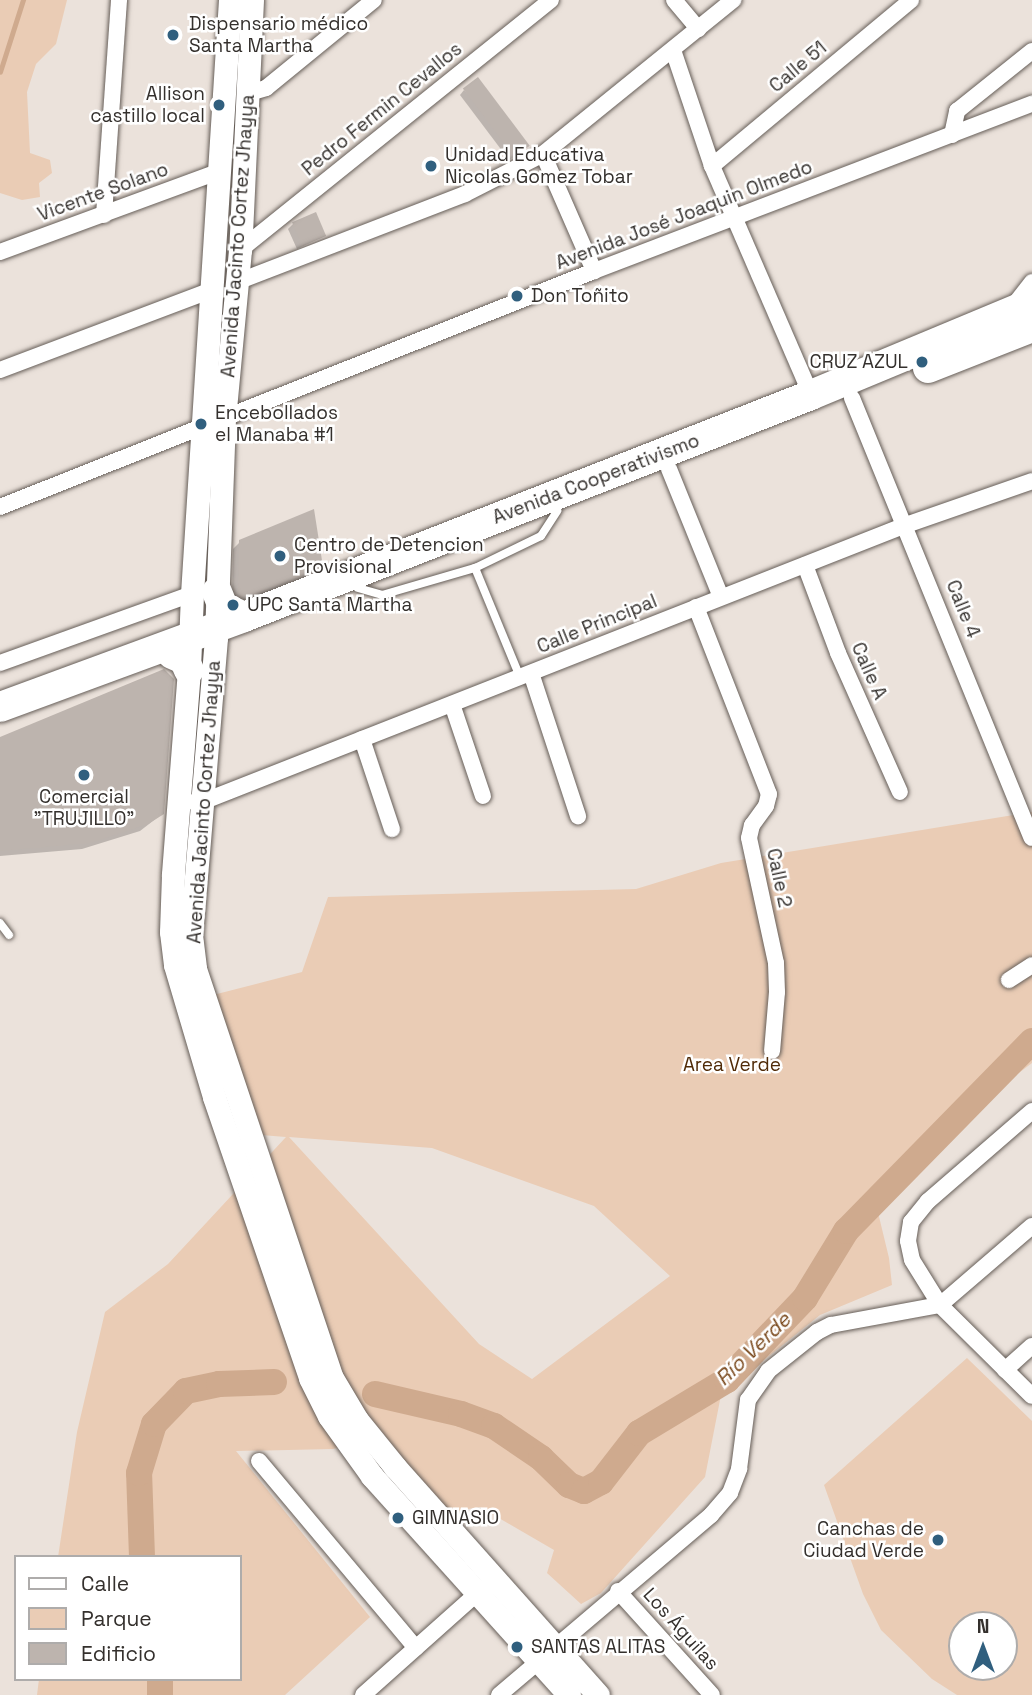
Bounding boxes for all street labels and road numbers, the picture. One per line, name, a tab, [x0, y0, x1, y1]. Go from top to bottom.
street label: Pedro Fermin Cevallos	[297, 37, 467, 181]
street label: Calle 51	[765, 37, 831, 97]
street label: Avenida Jacinto Cortez Jhayya	[217, 94, 259, 378]
street label: Avenida José Joaquin Olmedo	[553, 155, 815, 275]
street label: Vicente Solano	[35, 158, 171, 226]
street label: Avenida Cooperativismo	[489, 429, 703, 529]
street label: Calle 4	[941, 577, 985, 641]
street label: Calle Principal	[534, 590, 660, 658]
street label: Calle A	[846, 639, 892, 703]
street label: Avenida Jacinto Cortez Jhayya	[183, 660, 225, 944]
street label: Calle 2	[762, 846, 796, 910]
street label: Los Águilas	[638, 1583, 724, 1675]

